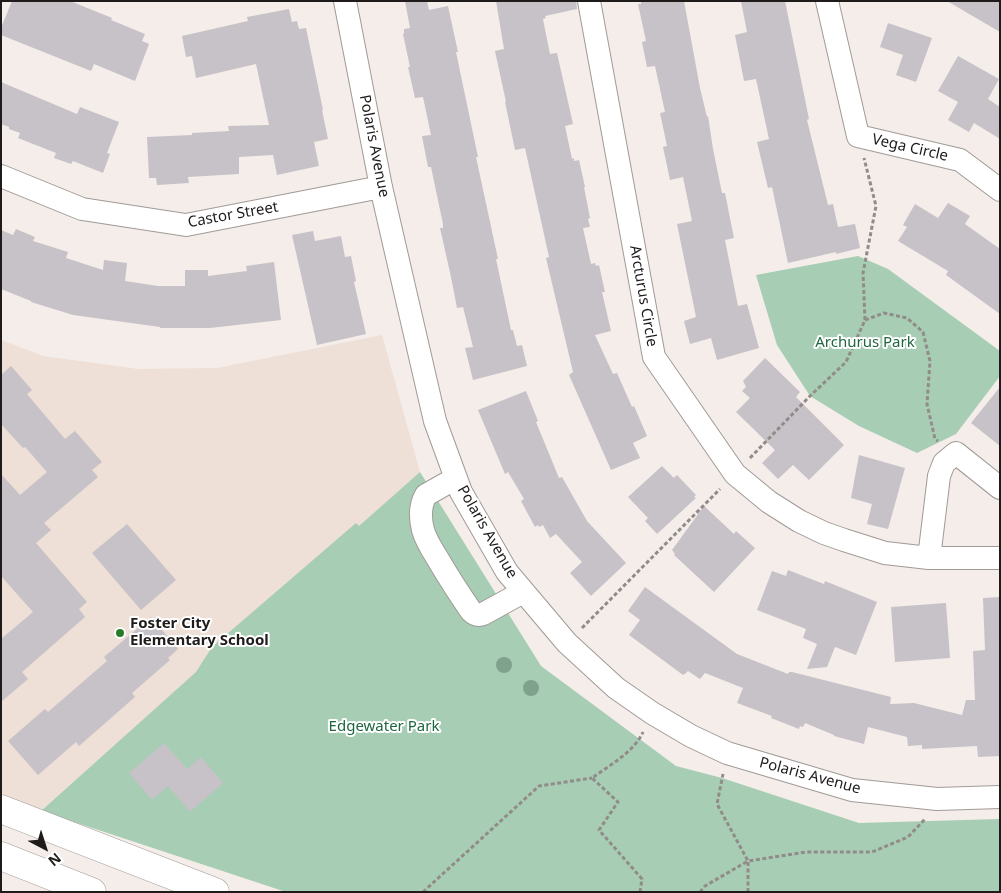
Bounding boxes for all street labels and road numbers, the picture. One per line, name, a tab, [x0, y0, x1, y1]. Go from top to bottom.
street label: Polaris Avenue	[355, 93, 393, 199]
street label: Vega Circle	[870, 131, 950, 165]
street label: Castor Street	[186, 198, 280, 232]
street label: Arcturus Circle	[625, 244, 661, 348]
street label: Polaris Avenue	[453, 482, 521, 582]
street label: Polaris Avenue	[757, 754, 863, 798]

